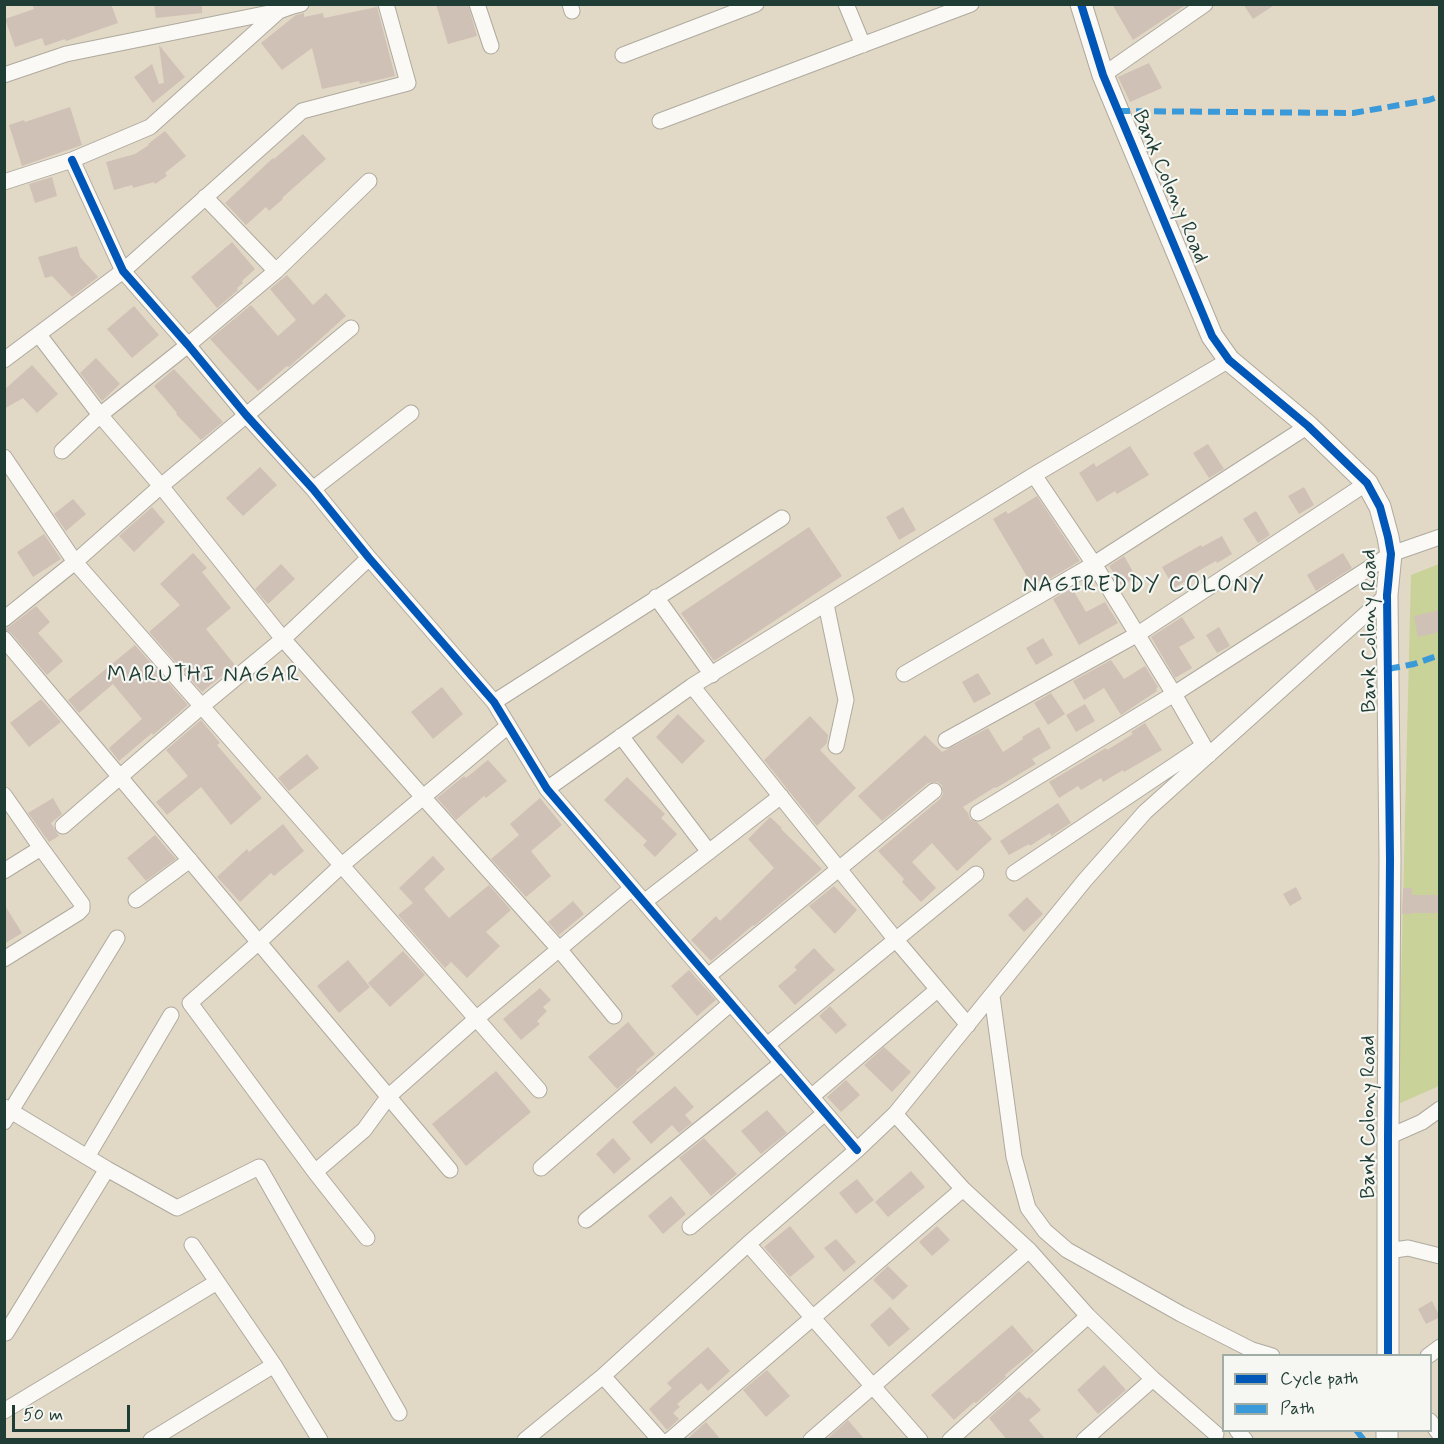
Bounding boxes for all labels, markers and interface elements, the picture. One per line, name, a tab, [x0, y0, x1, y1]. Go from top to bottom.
street label: Bank Colony Road	[1125, 107, 1213, 267]
street label: Bank Colony Road	[1358, 549, 1384, 713]
district label: NAGIREDDY COLONY	[1025, 573, 1263, 599]
district label: MARUTHI NAGAR	[108, 663, 300, 689]
street label: Bank Colony Road	[1357, 1035, 1383, 1199]
legend	[1222, 1354, 1432, 1432]
text: Cycle path	[1280, 1367, 1358, 1391]
scale bar	[15, 1393, 134, 1431]
text: Path	[1280, 1397, 1315, 1421]
text: 50 m	[23, 1403, 63, 1427]

